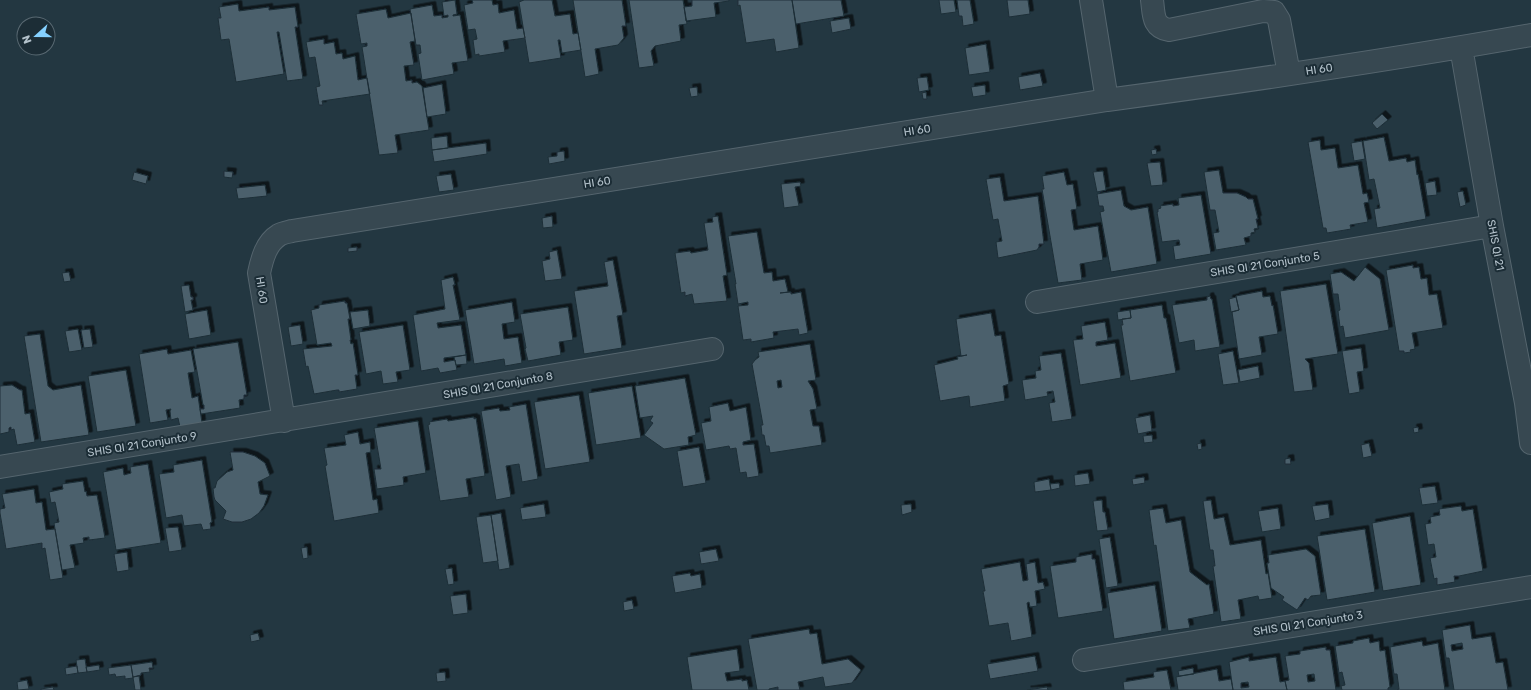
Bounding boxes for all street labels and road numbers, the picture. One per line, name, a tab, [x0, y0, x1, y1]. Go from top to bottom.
street label: HI 60	[1305, 61, 1334, 78]
street label: HI 60	[903, 122, 932, 139]
street label: HI 60	[583, 174, 612, 191]
street label: SHIS QI 21	[1484, 219, 1507, 272]
street label: SHIS QI 21 Conjunto 5	[1210, 249, 1321, 280]
street label: HI 60	[253, 276, 270, 305]
street label: SHIS QI 21 Conjunto 8	[442, 369, 554, 402]
street label: SHIS QI 21 Conjunto 9	[87, 429, 198, 460]
street label: SHIS QI 21 Conjunto 3	[1252, 608, 1364, 639]

